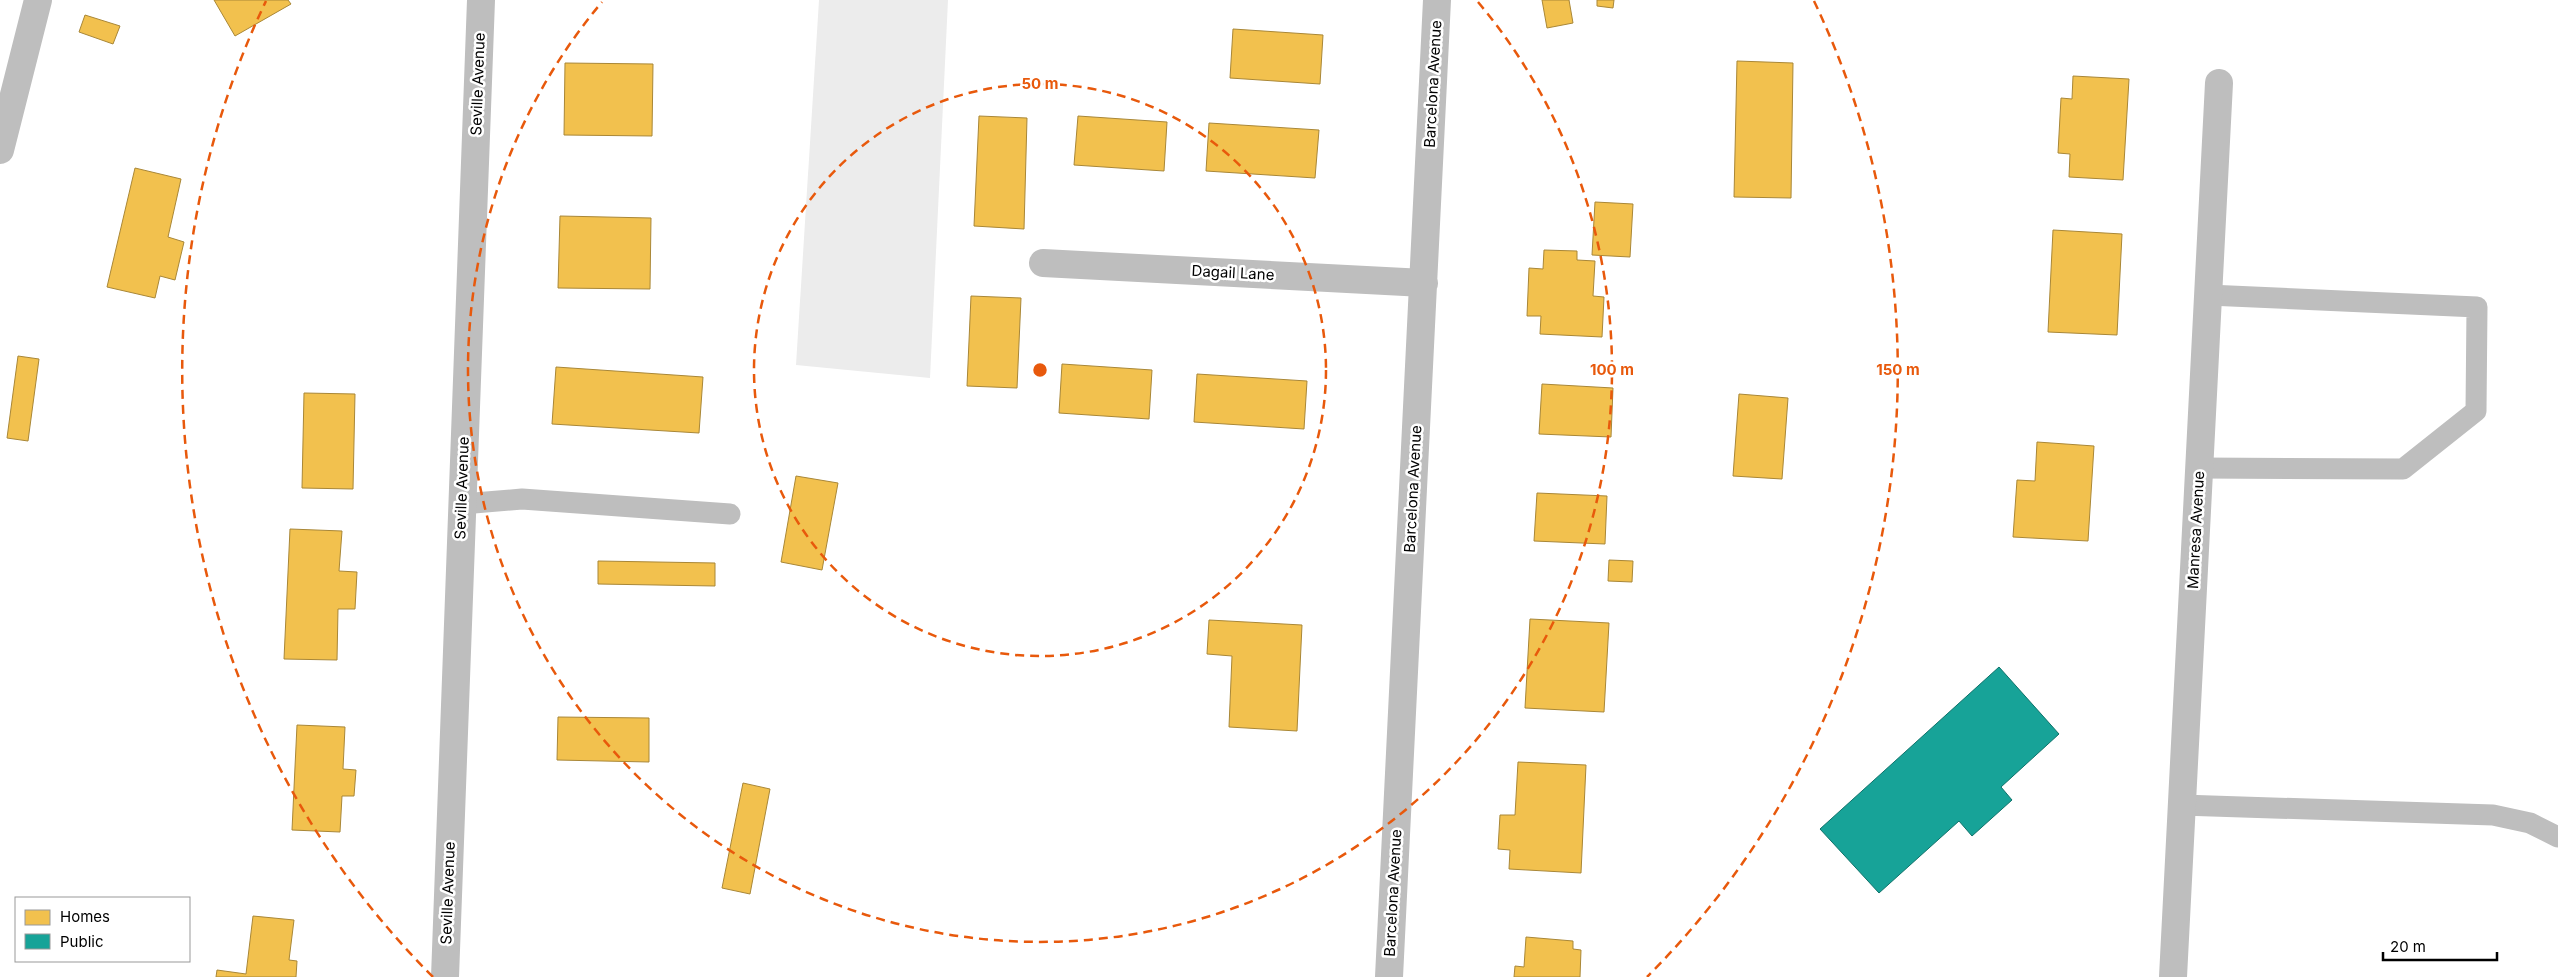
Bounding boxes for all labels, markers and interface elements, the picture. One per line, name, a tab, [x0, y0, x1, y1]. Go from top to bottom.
street label: Barcelona Avenue	[1420, 20, 1445, 148]
street label: Seville Avenue	[466, 32, 489, 136]
text: 50 m	[1022, 74, 1058, 93]
street label: Dagail Lane	[1191, 261, 1275, 284]
text: 100 m	[1590, 360, 1634, 379]
text: 150 m	[1876, 360, 1920, 379]
centre of rings	[1031, 361, 1049, 379]
street label: Barcelona Avenue	[1400, 425, 1425, 553]
street label: Seville Avenue	[450, 436, 473, 540]
street label: Manresa Avenue	[2183, 470, 2208, 590]
street label: Barcelona Avenue	[1380, 829, 1405, 957]
street label: Seville Avenue	[436, 841, 459, 945]
legend	[15, 897, 190, 962]
text: Homes	[60, 907, 110, 926]
scale bar	[2383, 930, 2497, 962]
text: Public	[60, 932, 103, 951]
text: 20 m	[2390, 937, 2426, 956]

